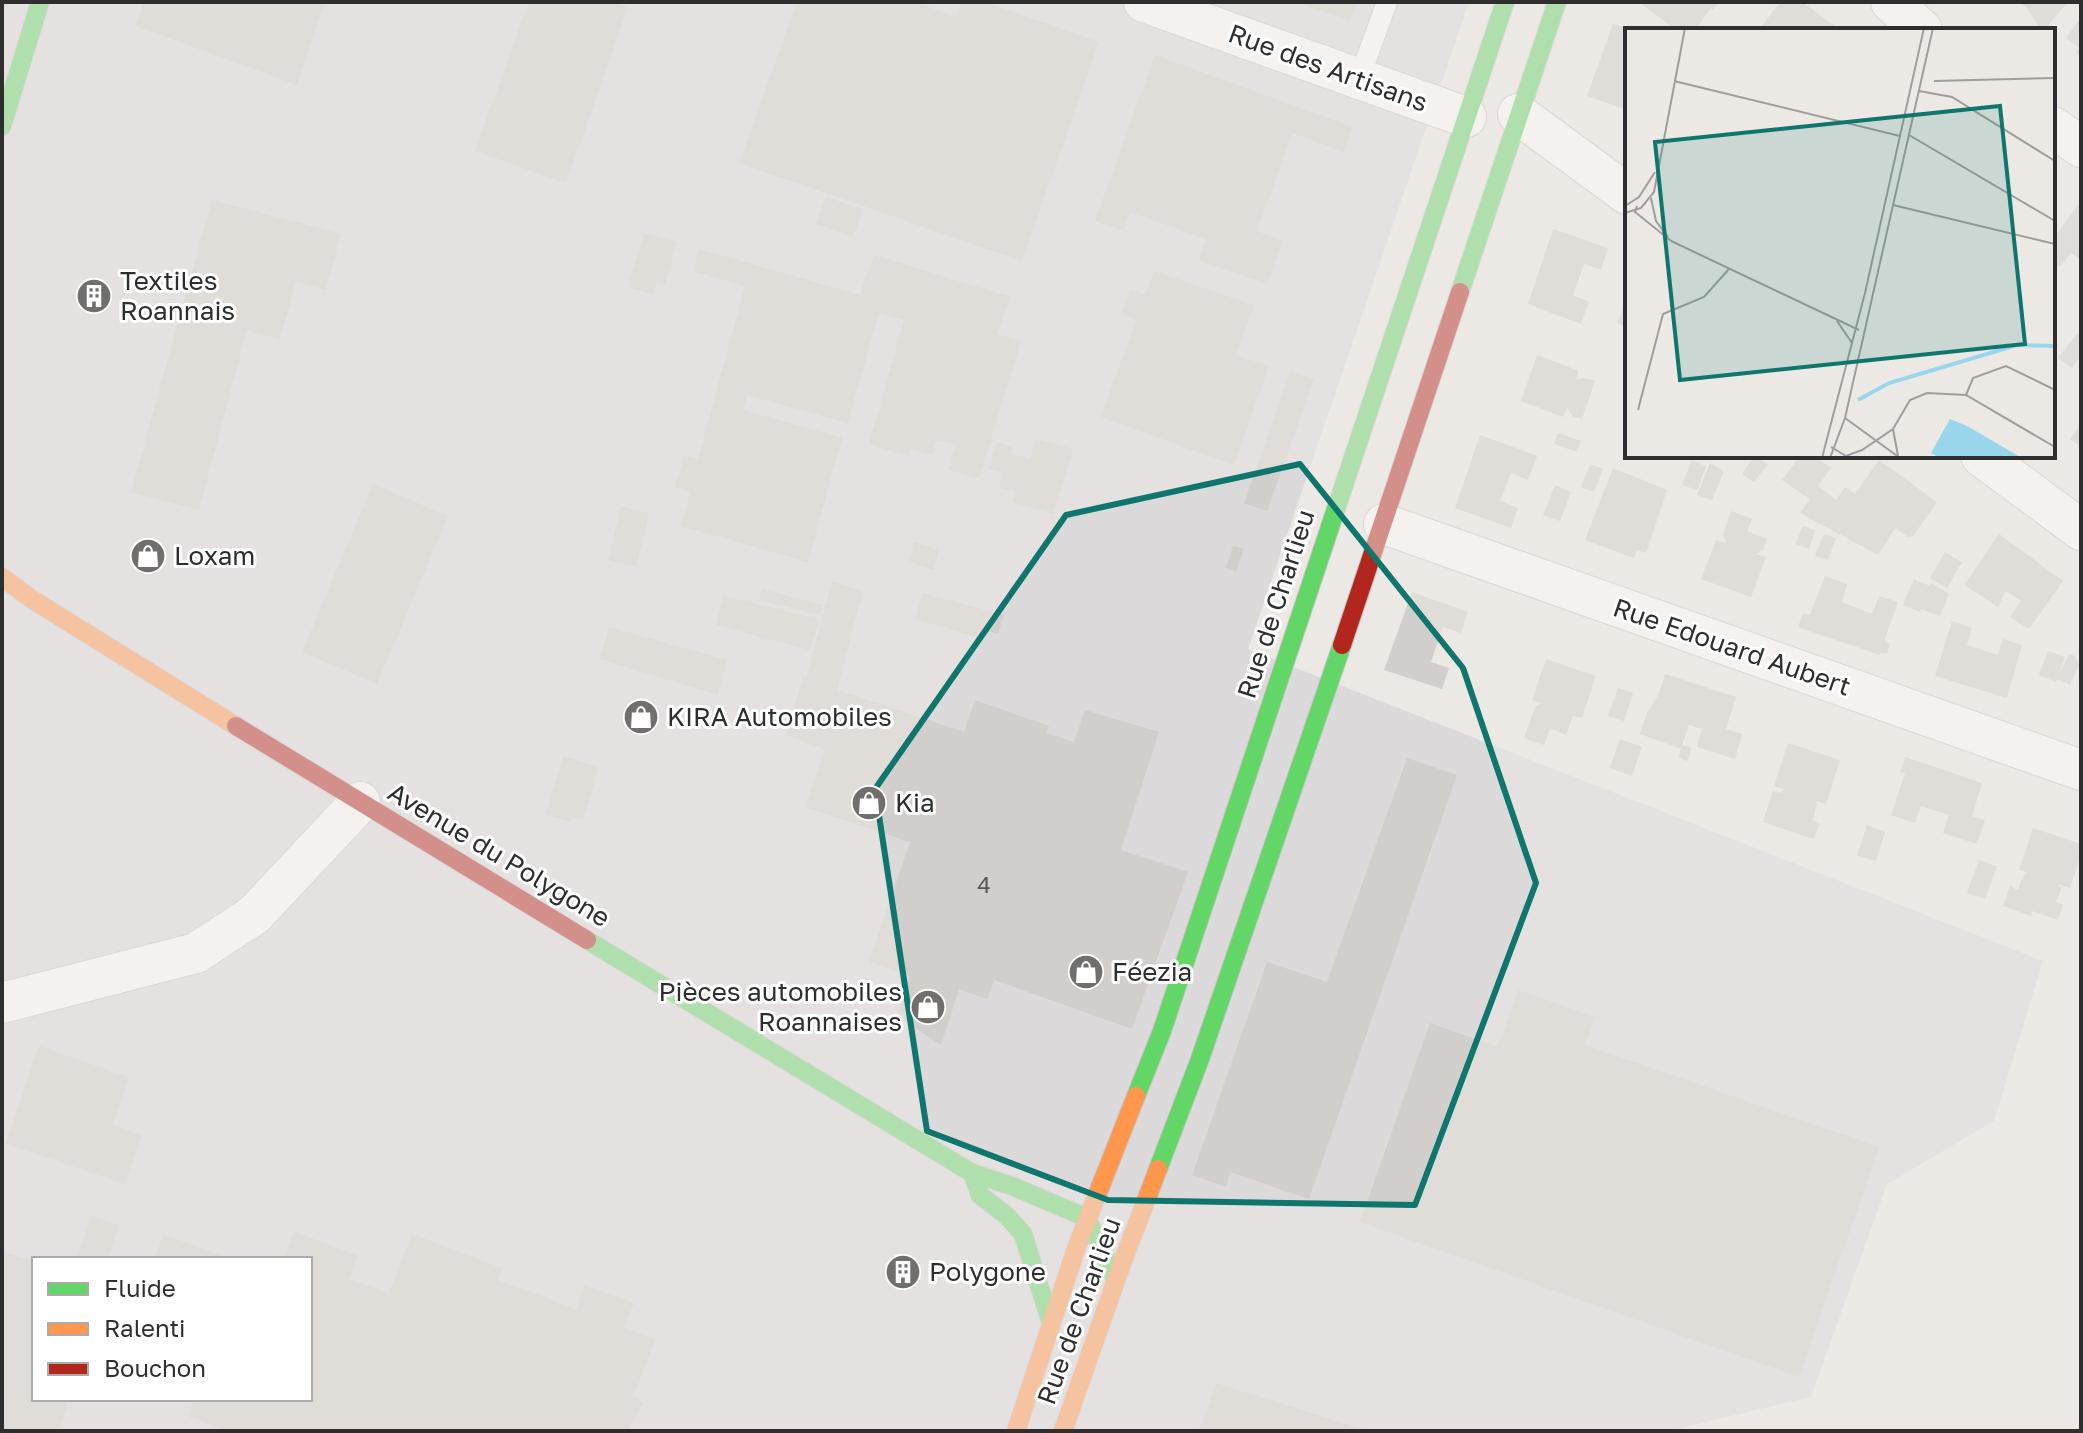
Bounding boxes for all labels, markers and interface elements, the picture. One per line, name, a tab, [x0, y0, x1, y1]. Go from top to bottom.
street label: Rue des Artisans	[1224, 17, 1432, 118]
inset map	[1625, 28, 2055, 458]
place label: Textiles Roannais	[120, 265, 235, 326]
building icon: Textiles Roannais	[75, 277, 113, 315]
street label: Rue de Charlieu	[1230, 506, 1321, 702]
shop icon: Loxam	[129, 537, 167, 575]
place label: Loxam	[174, 540, 255, 571]
street label: Rue Edouard Aubert	[1609, 591, 1855, 702]
shop icon: KIRA Automobiles	[622, 698, 660, 736]
place label: KIRA Automobiles	[667, 701, 892, 732]
street label: Avenue du Polygone	[383, 776, 616, 933]
shop icon: Kia	[850, 784, 888, 822]
place label: Kia	[895, 787, 935, 818]
house number: 4	[977, 871, 991, 898]
shop icon: Féezia	[1067, 953, 1105, 991]
place label: Féezia	[1112, 956, 1192, 987]
place label: Pièces automobiles Roannaises	[658, 976, 902, 1037]
shop icon: Pièces automobiles Roannaises	[909, 988, 947, 1026]
street label: Rue de Charlieu	[1030, 1213, 1127, 1409]
building icon: Polygone	[884, 1253, 922, 1291]
place label: Polygone	[929, 1256, 1046, 1287]
legend	[32, 1257, 312, 1401]
text: Fluide	[104, 1273, 176, 1302]
text: Ralenti	[104, 1313, 186, 1342]
text: Bouchon	[104, 1353, 206, 1382]

